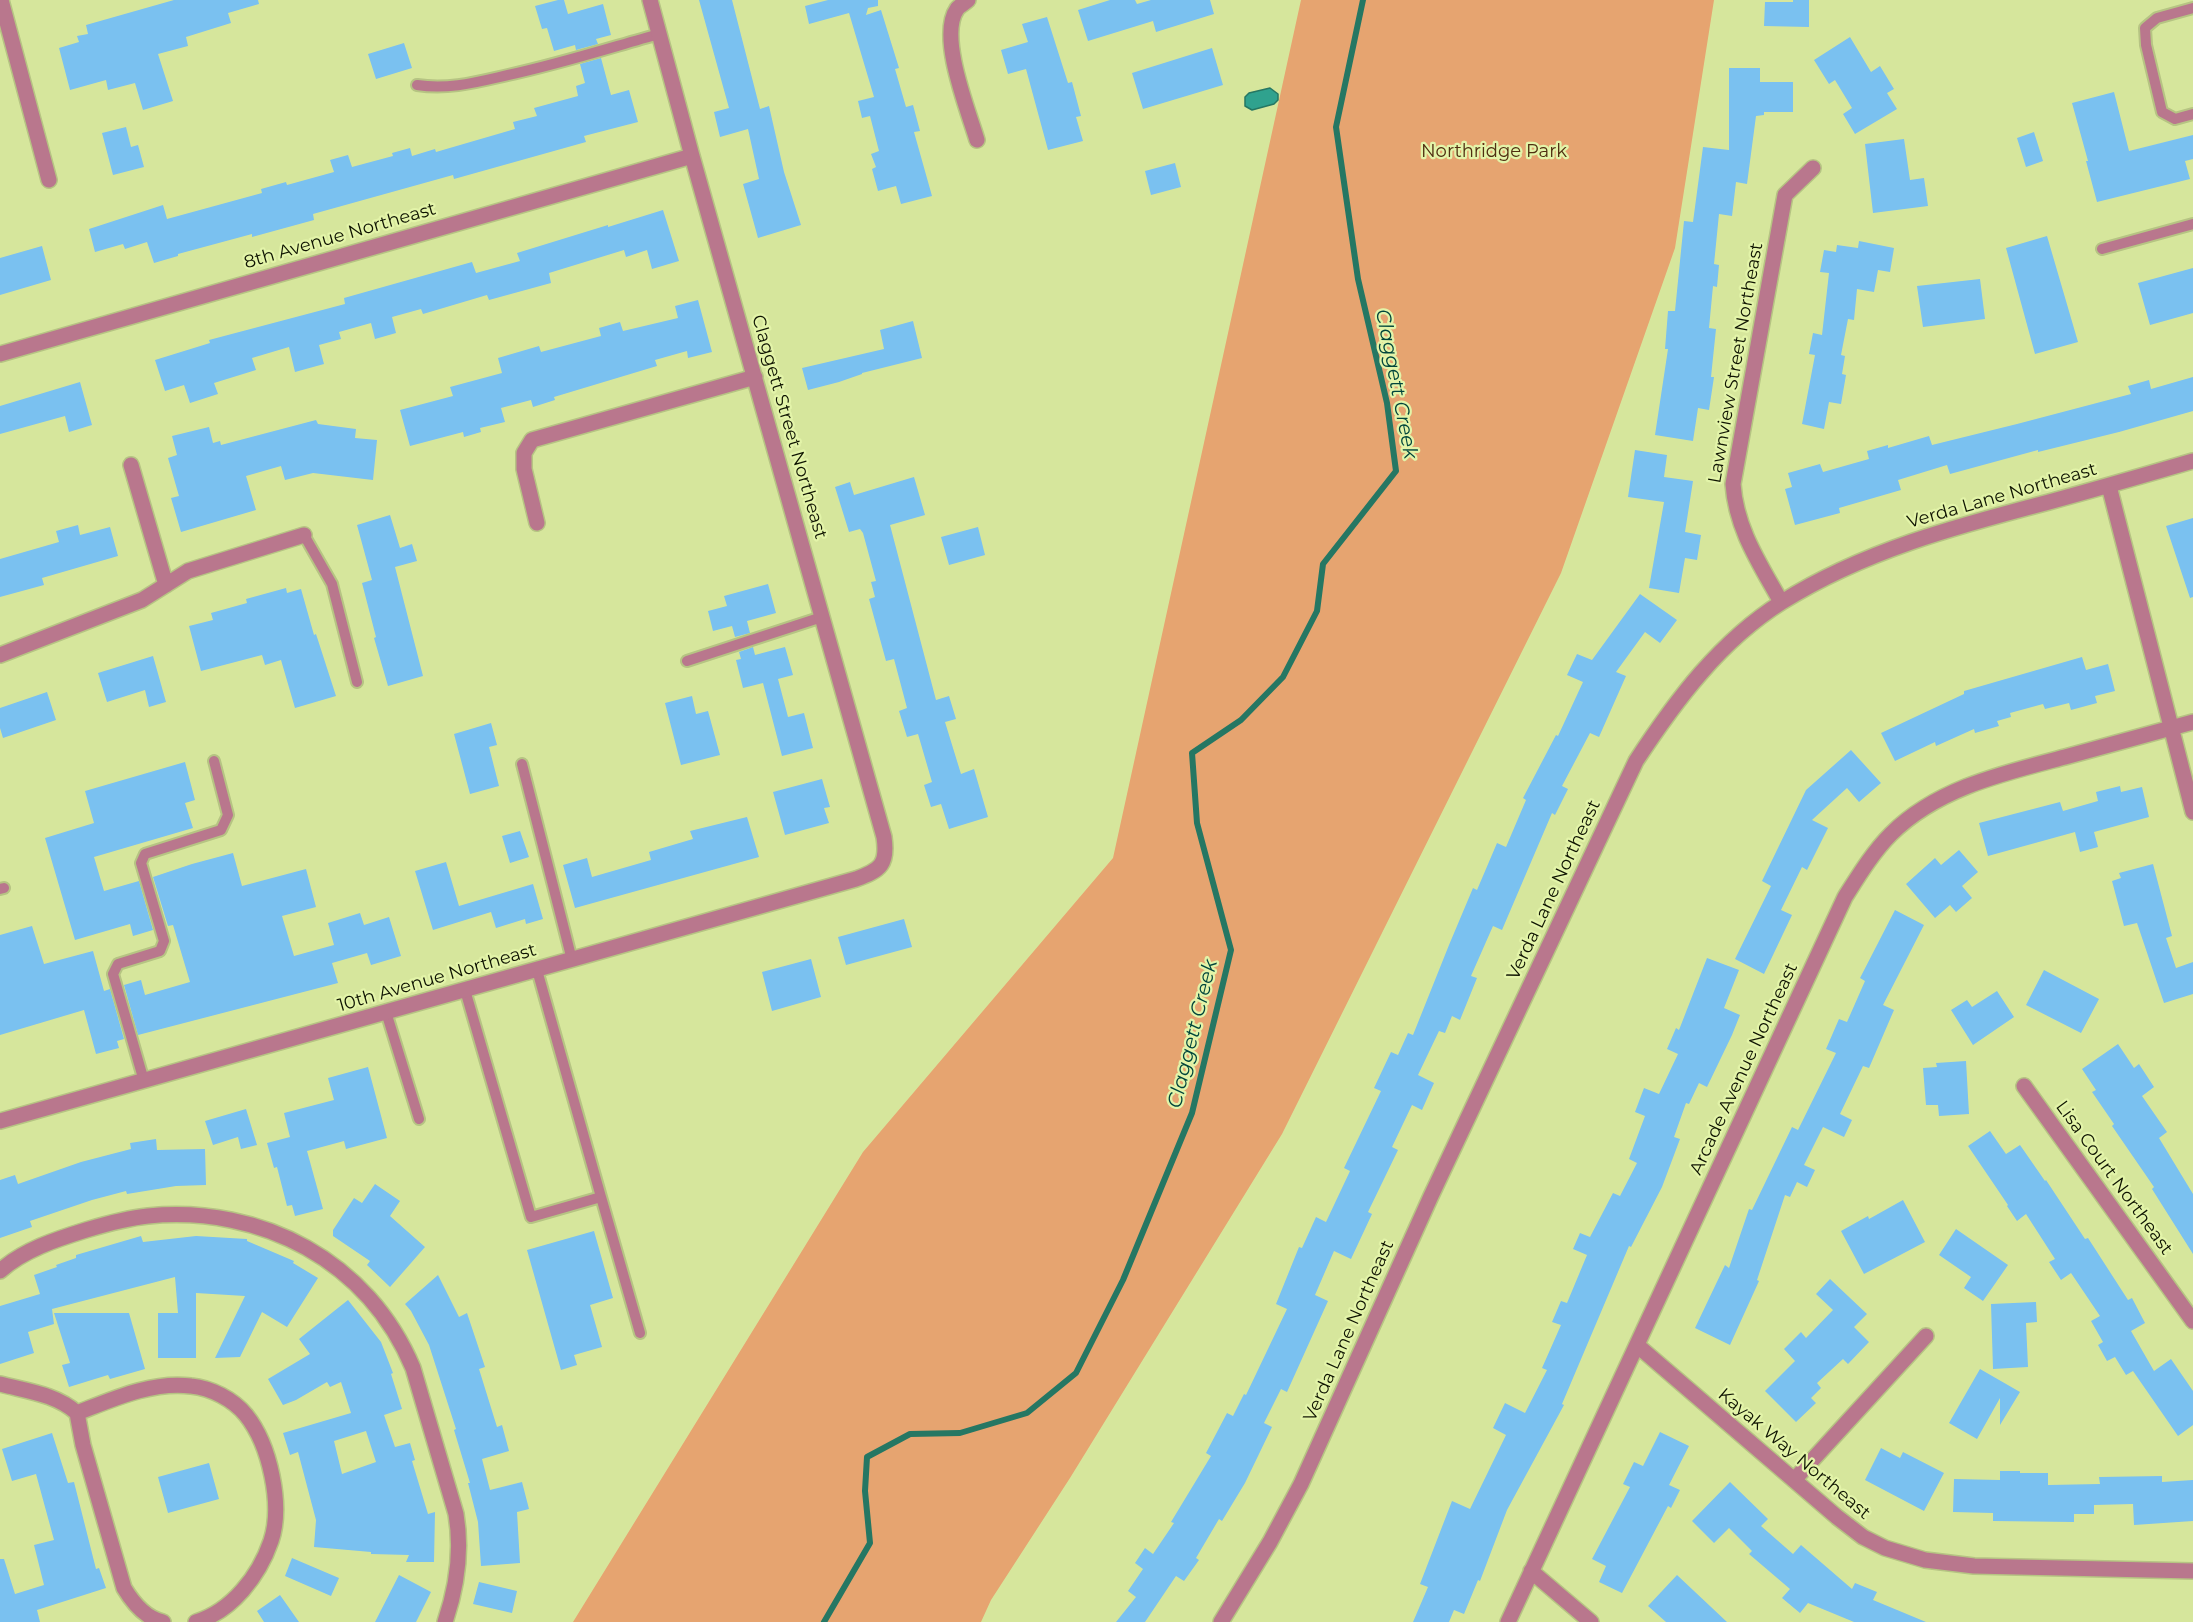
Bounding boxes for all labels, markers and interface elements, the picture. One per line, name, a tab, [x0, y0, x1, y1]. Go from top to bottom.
park label: Northridge Park	[1421, 141, 1567, 163]
street label: 8th Avenue Northeast	[242, 198, 438, 274]
street label: Lawnview Street Northeast	[1704, 241, 1768, 485]
water label: Claggett Creek	[1370, 307, 1422, 461]
street label: Claggett Street Northeast	[747, 312, 831, 542]
street label: Verda Lane Northeast	[1905, 459, 2099, 533]
street label: Verda Lane Northeast	[1503, 797, 1605, 983]
street label: 10th Avenue Northeast	[335, 939, 539, 1017]
water label: Claggett Creek	[1163, 957, 1223, 1111]
street label: Arcade Avenue Northeast	[1685, 960, 1803, 1178]
street label: Lisa Court Northeast	[2051, 1097, 2177, 1259]
street label: Verda Lane Northeast	[1299, 1237, 1399, 1425]
street label: Kayak Way Northeast	[1713, 1384, 1875, 1524]

